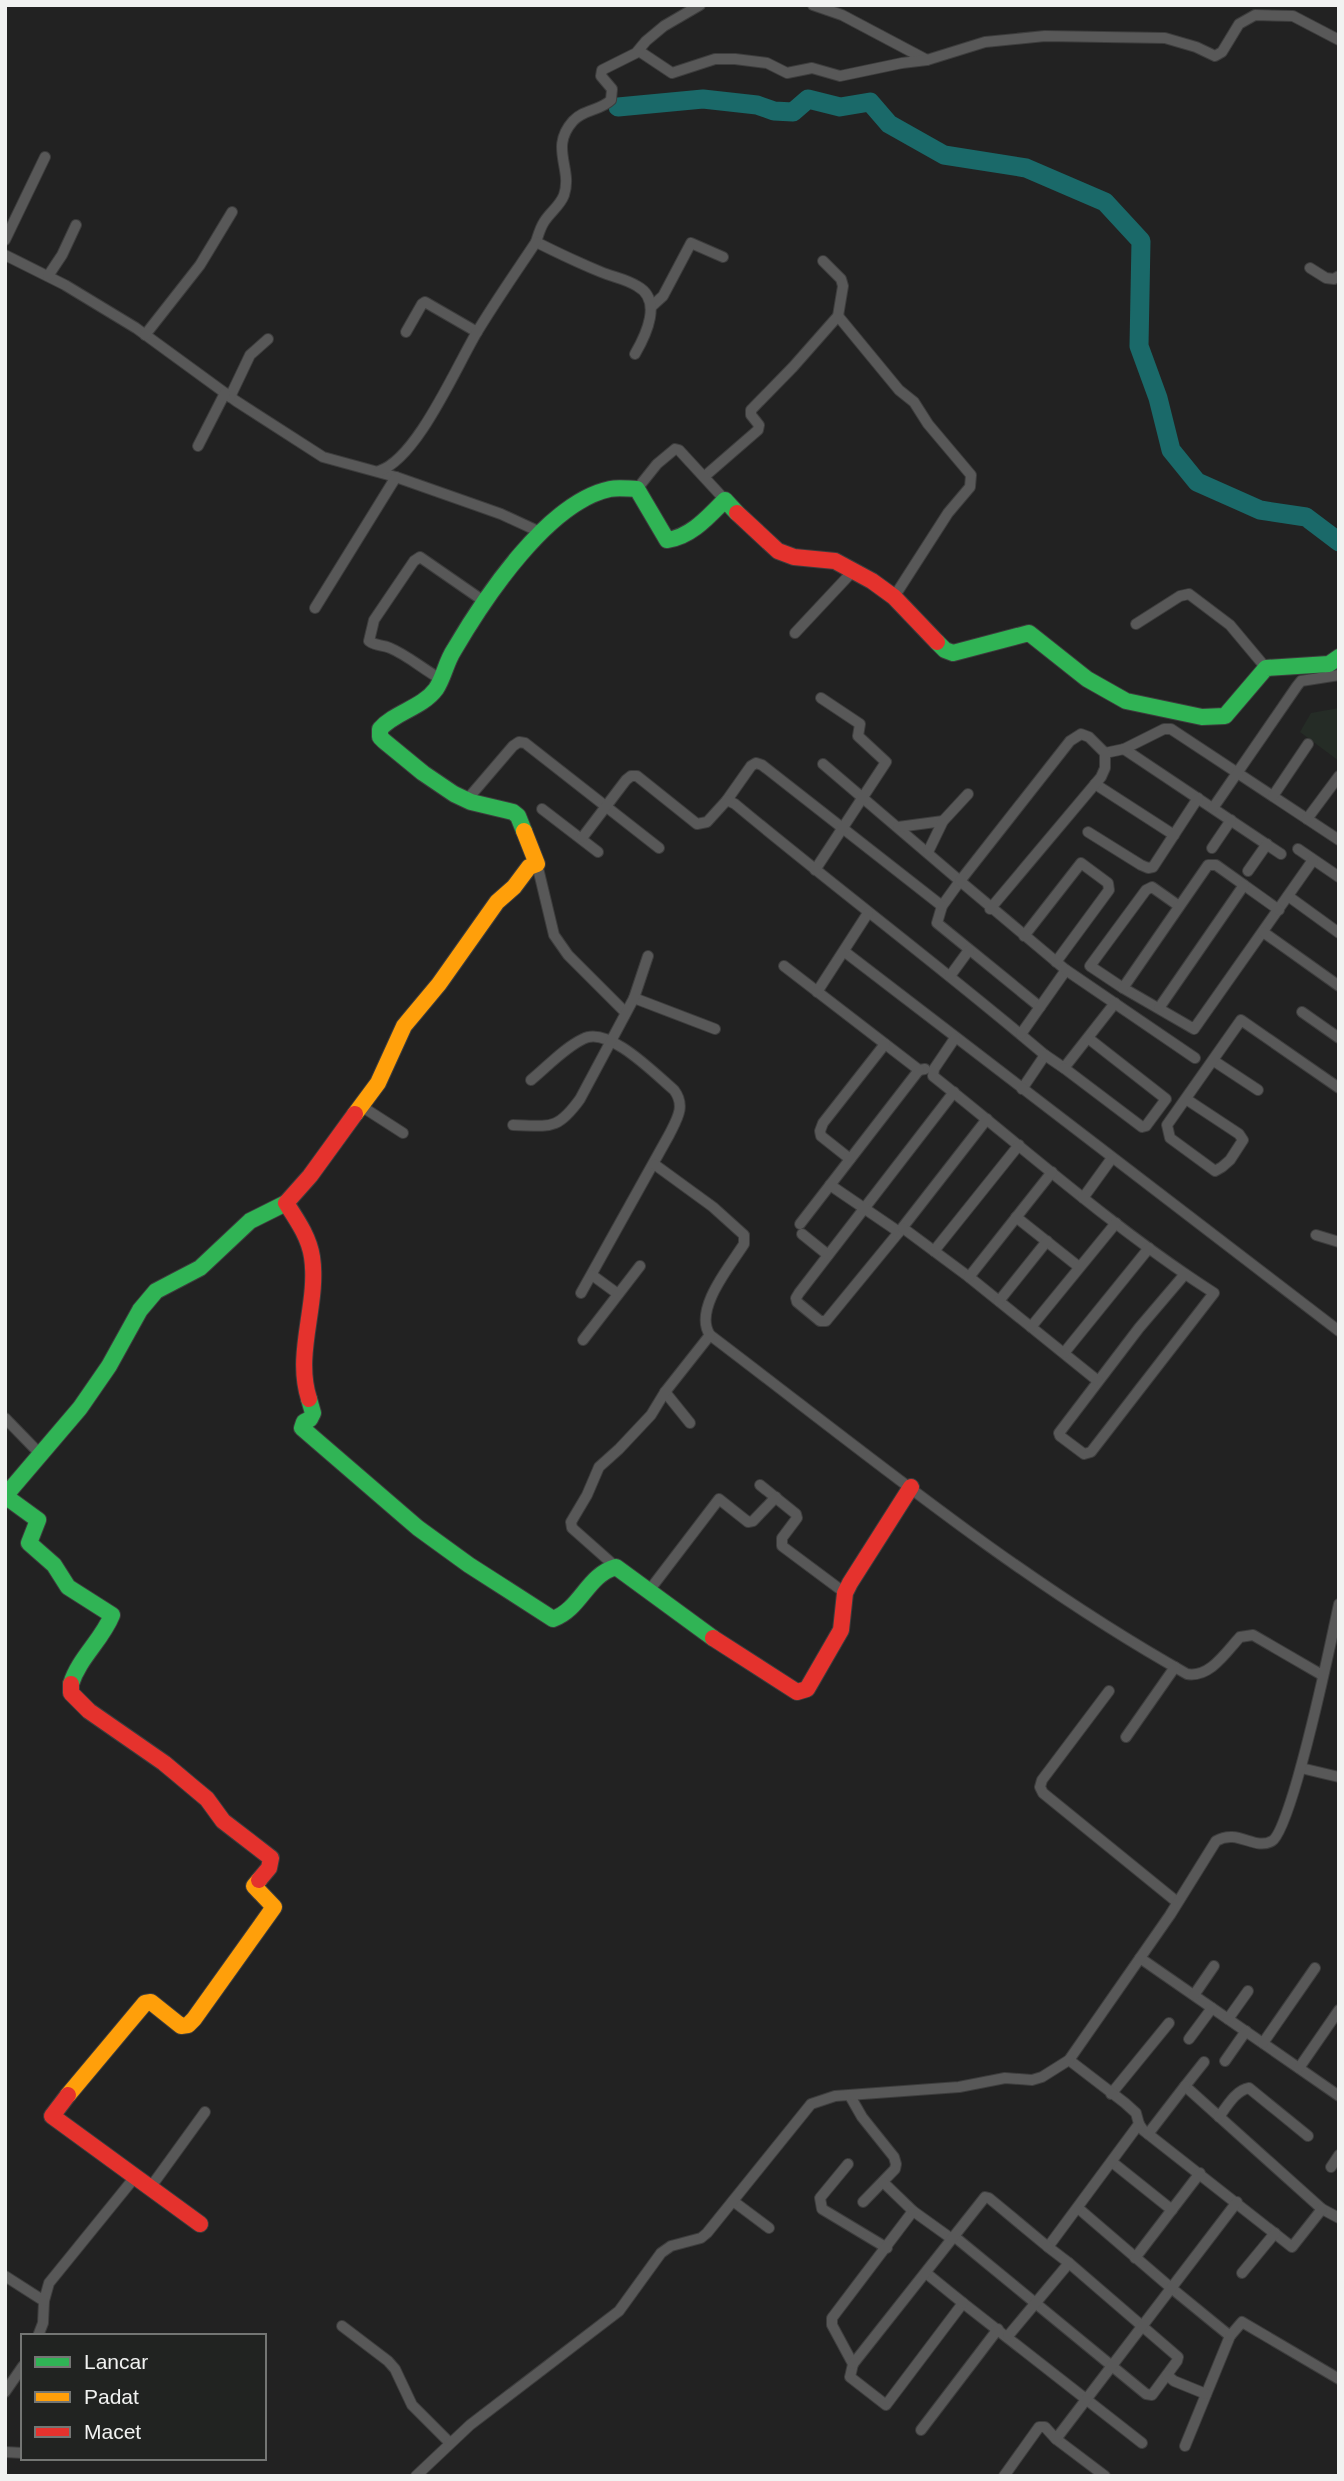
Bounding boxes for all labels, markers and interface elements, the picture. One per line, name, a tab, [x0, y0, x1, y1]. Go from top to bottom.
legend	[21, 2334, 266, 2460]
text: Lancar	[84, 2350, 148, 2373]
text: Padat	[84, 2385, 139, 2408]
text: Macet	[84, 2420, 141, 2443]

